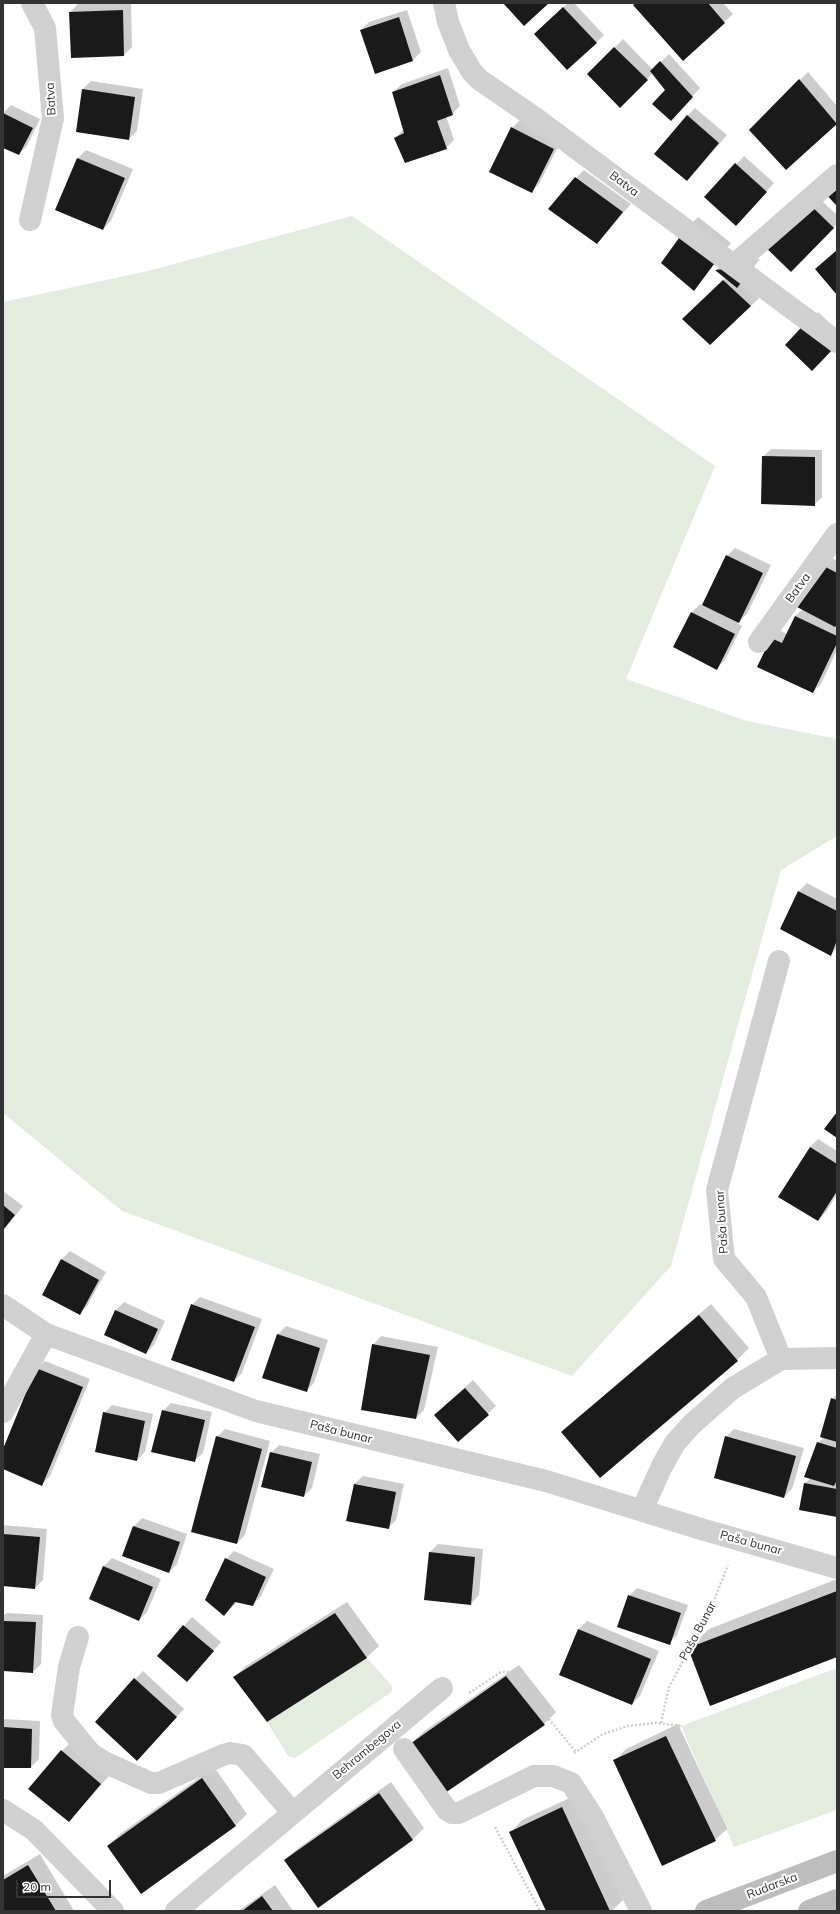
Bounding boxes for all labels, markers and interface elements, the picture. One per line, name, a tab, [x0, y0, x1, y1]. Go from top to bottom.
street label: Batva	[43, 82, 59, 116]
street label: Batva	[606, 168, 642, 200]
street label: Batva	[782, 570, 814, 606]
street label: Paša bunar	[713, 1190, 731, 1254]
street label: Paša bunar	[308, 1417, 374, 1447]
street label: Paša bunar	[718, 1528, 784, 1558]
street label: Paša Bunar	[676, 1599, 720, 1663]
street label: Behrambegova	[330, 1717, 404, 1783]
street label: Rudarska	[745, 1870, 799, 1902]
scale bar	[18, 1872, 113, 1898]
text: 20 m	[23, 1879, 51, 1894]

